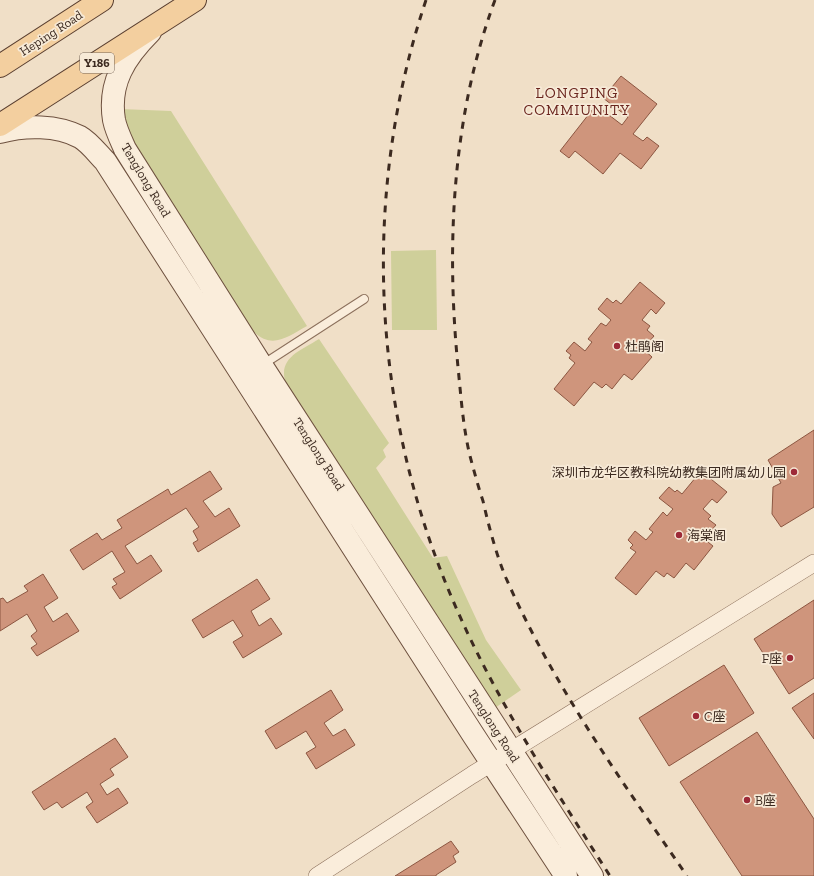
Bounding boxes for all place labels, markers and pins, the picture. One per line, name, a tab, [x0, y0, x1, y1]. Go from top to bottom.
place label: 杜鹃阁	[625, 339, 664, 354]
marker: 杜鹃阁	[612, 341, 622, 351]
place label: 深圳市龙华区教科院幼教集团附属幼儿园	[552, 465, 786, 480]
marker: 深圳市龙华区教科院幼教集团附属幼儿园	[789, 467, 799, 477]
place label: 海棠阁	[687, 528, 726, 543]
marker: 海棠阁	[674, 530, 684, 540]
place label: F座	[762, 651, 782, 666]
marker: F座	[785, 653, 795, 663]
place label: C座	[704, 709, 725, 724]
marker: C座	[691, 711, 701, 721]
place label: B座	[755, 793, 776, 808]
marker: B座	[742, 795, 752, 805]

